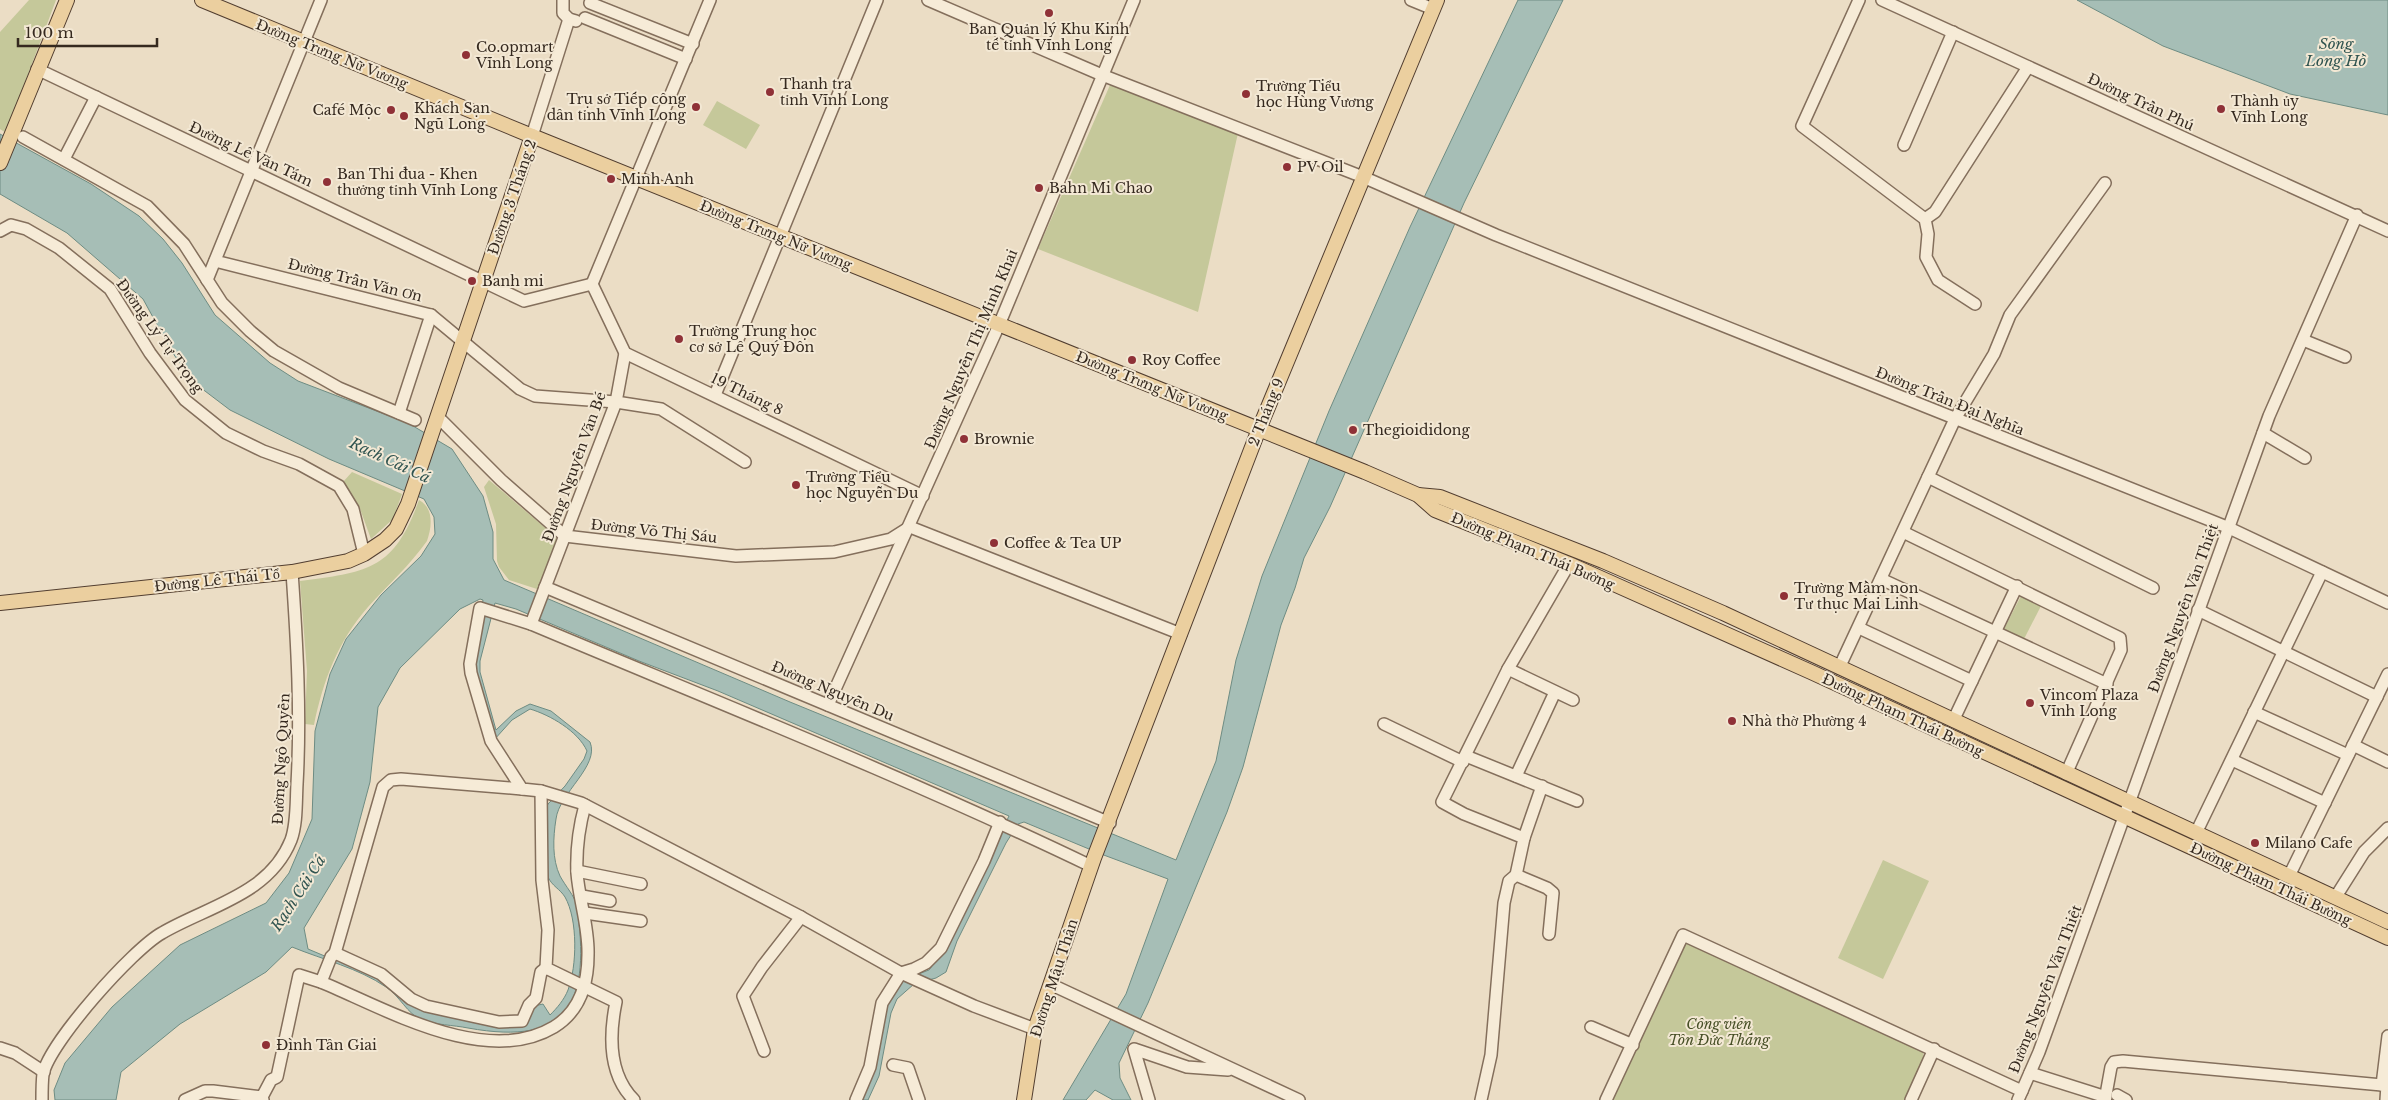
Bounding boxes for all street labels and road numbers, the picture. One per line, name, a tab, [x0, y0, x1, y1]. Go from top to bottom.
street label: Đường Trưng Nữ Vương	[253, 15, 411, 93]
street label: Đường Trần Phú	[2085, 69, 2198, 135]
street label: Đường Lê Văn Tám	[186, 117, 316, 191]
street label: Đường 3 Tháng 2	[484, 137, 540, 257]
street label: Đường Trưng Nữ Vương	[697, 196, 855, 274]
street label: Đường Nguyễn Thị Minh Khai	[921, 246, 1021, 452]
street label: Đường Trần Văn Ơn	[286, 255, 424, 305]
street label: Đường Lý Tự Trọng	[113, 275, 208, 397]
street label: Đường Trưng Nữ Vương	[1073, 347, 1231, 425]
street label: Đường Trần Đại Nghĩa	[1873, 363, 2027, 439]
street label: 19 Tháng 8	[708, 369, 786, 419]
street label: 2 Tháng 9	[1244, 375, 1288, 449]
street label: Đường Nguyễn Văn Bé	[538, 389, 610, 545]
street label: Đường Phạm Thái Bường	[1448, 508, 1618, 594]
street label: Đường Võ Thị Sáu	[590, 515, 719, 547]
street label: Đường Nguyễn Văn Thiệt	[2144, 520, 2222, 695]
street label: Đường Lê Thái Tổ	[153, 564, 281, 596]
street label: Đường Nguyễn Du	[769, 657, 898, 725]
street label: Đường Phạm Thái Bường	[1819, 670, 1987, 761]
street label: Đường Ngô Quyền	[269, 692, 293, 825]
street label: Đường Phạm Thái Bường	[2187, 839, 2355, 930]
street label: Đường Nguyễn Văn Thiệt	[2005, 902, 2086, 1076]
street label: Đường Mậu Thân	[1026, 916, 1082, 1040]

